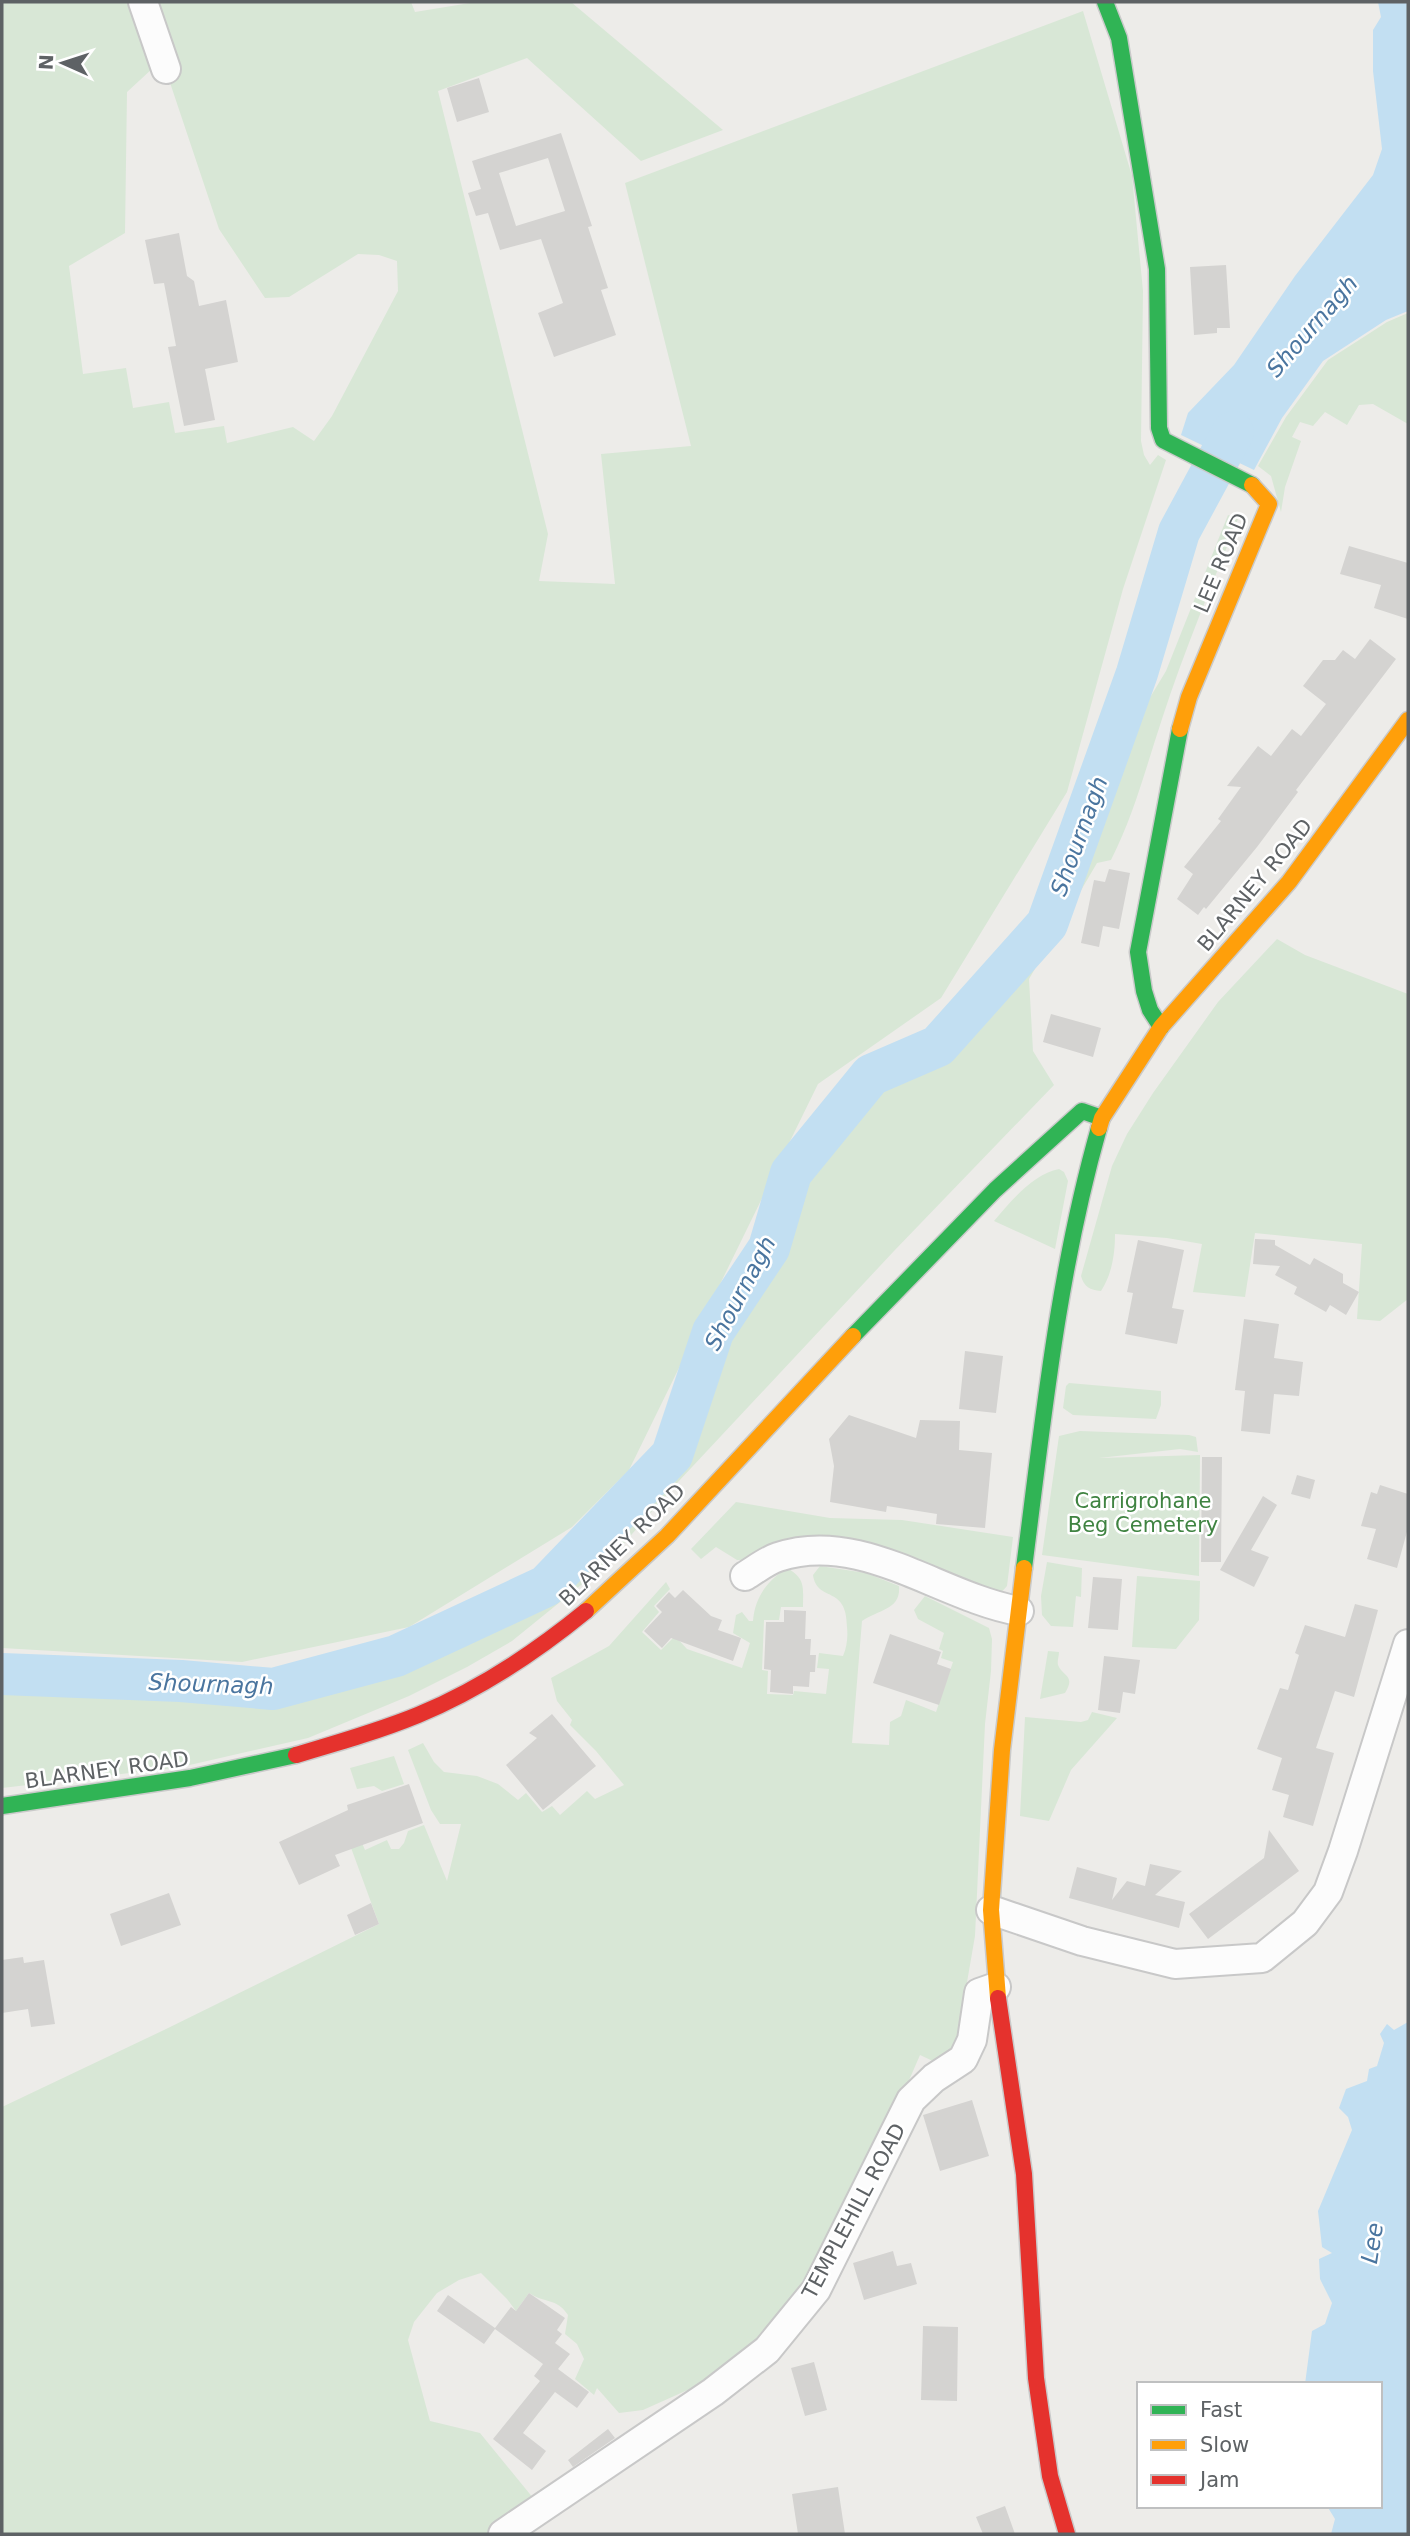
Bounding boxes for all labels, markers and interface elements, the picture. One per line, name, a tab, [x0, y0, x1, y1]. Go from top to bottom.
north arrow	[28, 28, 98, 98]
text: N	[35, 54, 57, 71]
water label: Shournagh	[1261, 270, 1363, 382]
street label: LEE ROAD	[1189, 509, 1253, 617]
water label: Shournagh	[1045, 773, 1113, 899]
street label: BLARNEY ROAD	[1193, 814, 1317, 956]
water label: Shournagh	[699, 1232, 781, 1354]
street label: BLARNEY ROAD	[554, 1479, 690, 1611]
park label: Carrigrohane Beg Cemetery	[1068, 1489, 1218, 1537]
water label: Shournagh	[148, 1669, 274, 1699]
street label: BLARNEY ROAD	[23, 1747, 191, 1793]
street label: TEMPLEHILL ROAD	[797, 2119, 910, 2304]
water label: Lee	[1356, 2221, 1388, 2265]
legend	[1137, 2382, 1382, 2508]
text: Fast	[1200, 2398, 1242, 2422]
text: Slow	[1200, 2433, 1249, 2457]
text: Jam	[1198, 2468, 1240, 2492]

